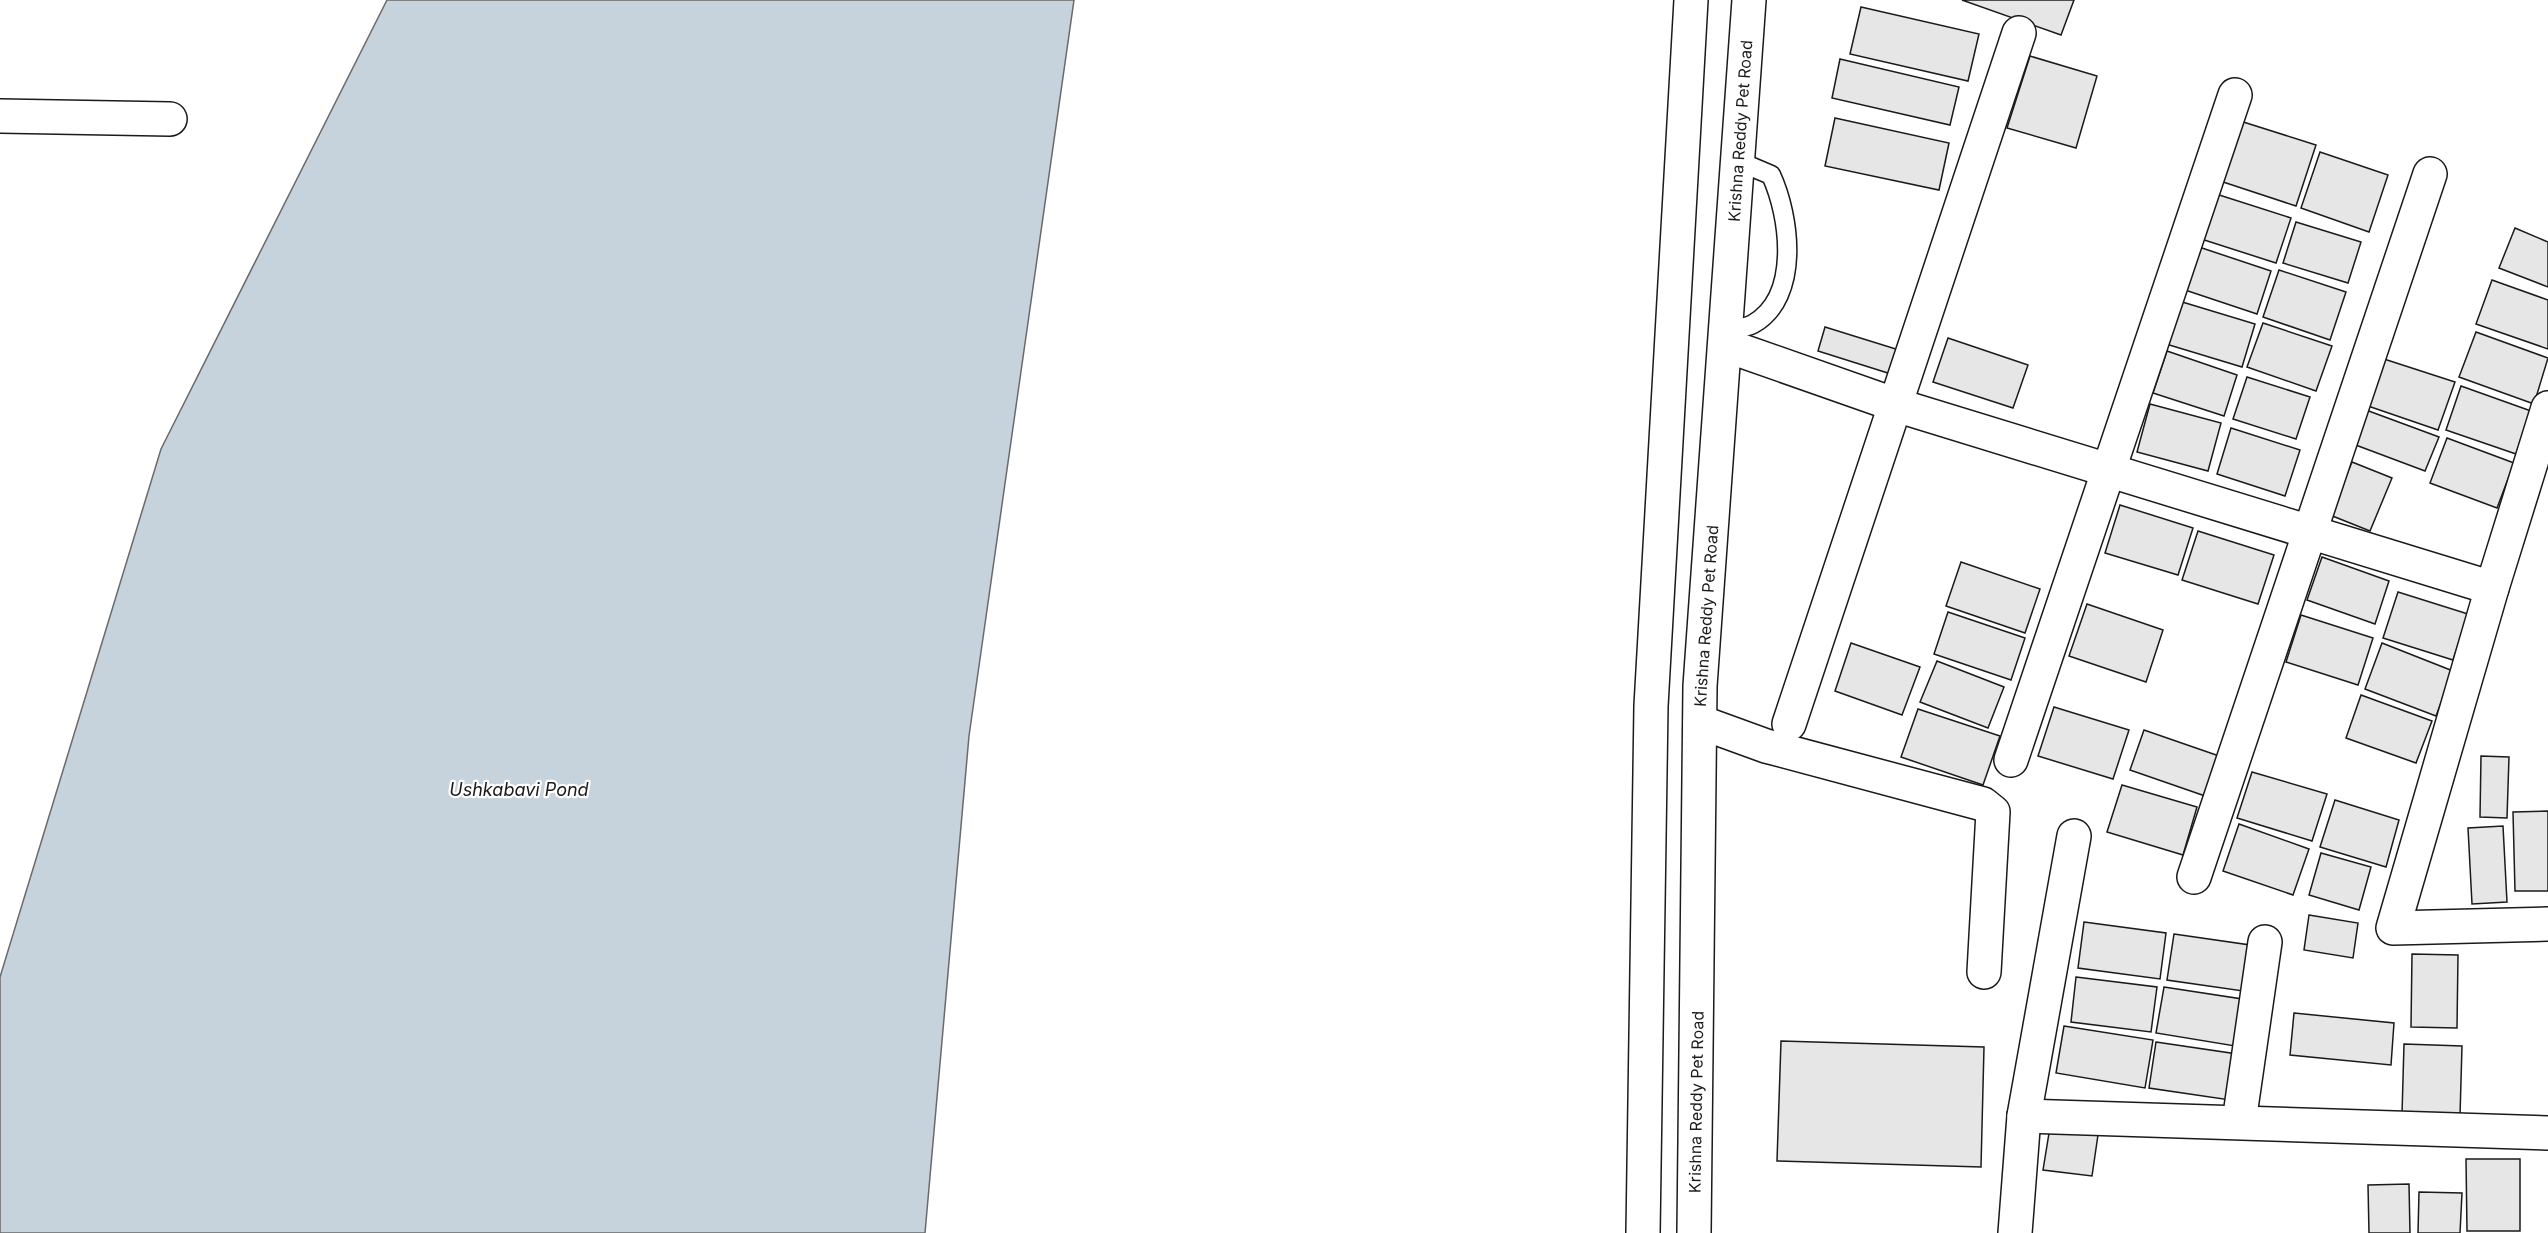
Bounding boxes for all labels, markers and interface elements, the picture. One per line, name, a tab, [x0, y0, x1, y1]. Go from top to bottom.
street label: Krishna Reddy Pet Road	[1724, 39, 1756, 223]
street label: Krishna Reddy Pet Road	[1690, 524, 1722, 708]
water label: Ushkabavi Pond	[449, 779, 589, 800]
street label: Krishna Reddy Pet Road	[1684, 1011, 1708, 1193]

